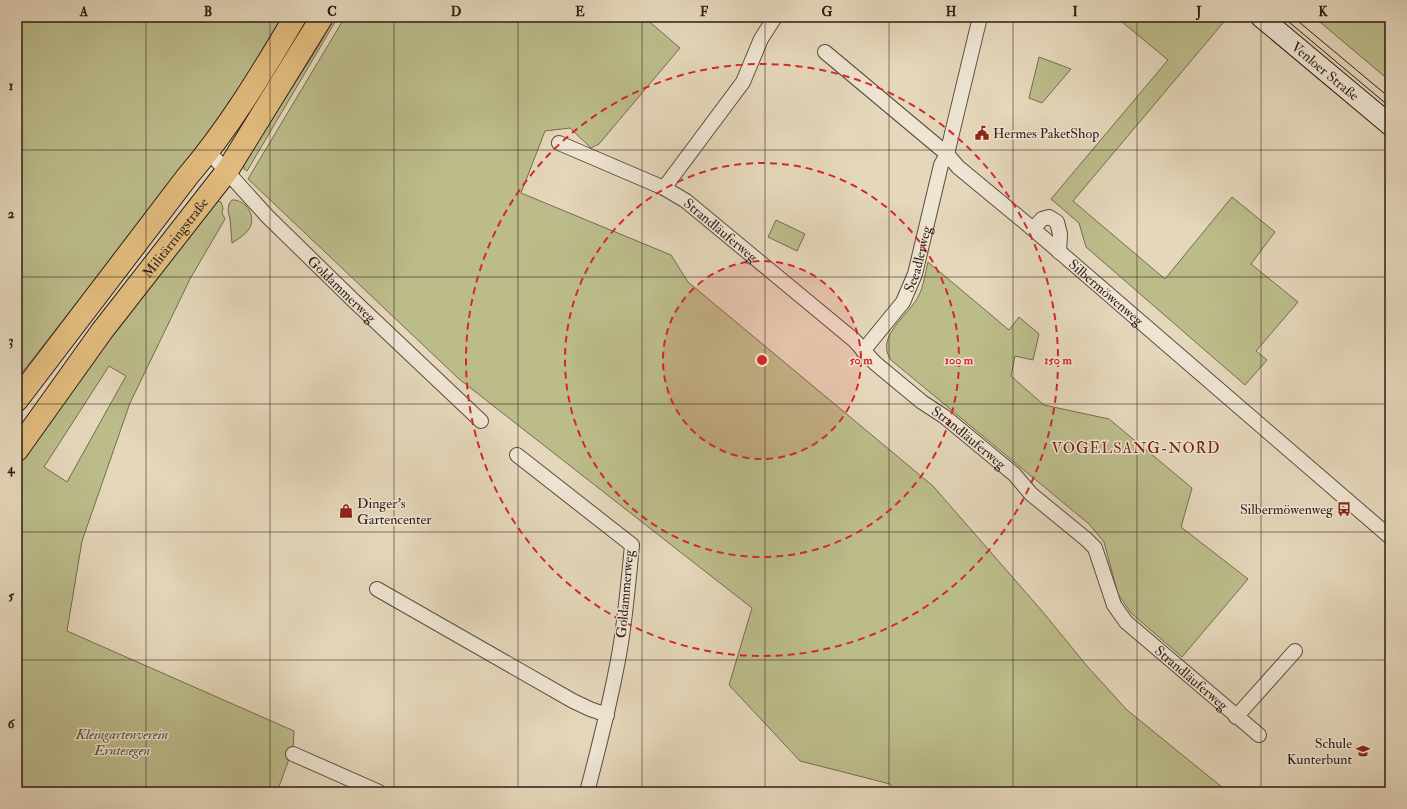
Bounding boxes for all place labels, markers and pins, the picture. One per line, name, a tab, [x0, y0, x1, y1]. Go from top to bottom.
public building icon: Hermes PaketShop	[974, 125, 990, 141]
place label: Hermes PaketShop	[993, 125, 1099, 143]
centre of rings	[755, 353, 769, 367]
place label: Dinger's Gartencenter	[357, 495, 432, 528]
place label: Silbermöwenweg	[1240, 501, 1334, 518]
bus stop icon: Silbermöwenweg	[1336, 501, 1352, 517]
shop icon: Dinger's Gartencenter	[338, 503, 354, 519]
place label: Schule Kunterbunt	[1287, 735, 1352, 768]
school or university icon: Schule Kunterbunt	[1355, 743, 1371, 759]

